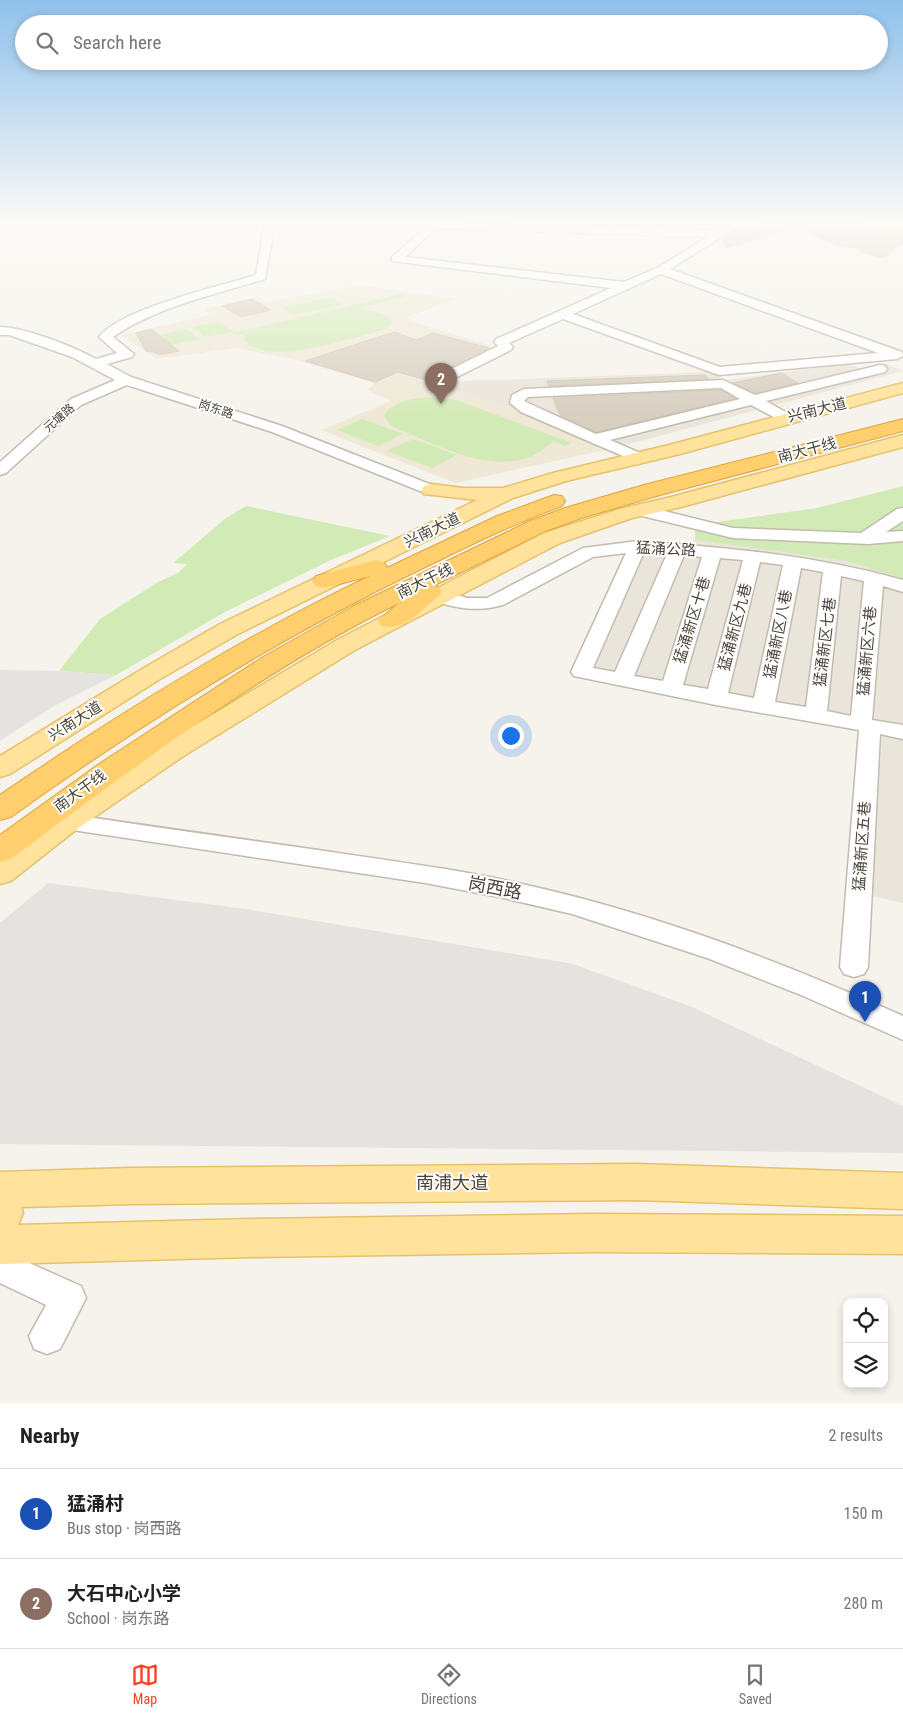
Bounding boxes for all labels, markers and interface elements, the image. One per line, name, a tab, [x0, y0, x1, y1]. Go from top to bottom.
search box	[15, 15, 888, 70]
icon: search	[33, 29, 61, 57]
text: Search here	[73, 31, 161, 54]
pin: 2	[425, 363, 457, 404]
street label: 兴南大道	[786, 394, 848, 426]
street label: 岗东路	[197, 397, 235, 421]
street label: 元塘路	[41, 401, 77, 435]
street label: 南大干线	[776, 434, 838, 466]
street label: 兴南大道	[401, 509, 463, 551]
street label: 猛涌公路	[636, 538, 696, 560]
street label: 南大干线	[394, 560, 456, 602]
street label: 猛涌新区十巷	[670, 574, 714, 666]
street label: 猛涌新区九巷	[715, 581, 755, 673]
street label: 猛涌新区八巷	[761, 588, 795, 680]
street label: 猛涌新区七巷	[811, 596, 839, 688]
street label: 猛涌新区六巷	[854, 605, 880, 697]
street label: 兴南大道	[45, 697, 105, 745]
your location	[498, 723, 524, 749]
street label: 南大干线	[50, 766, 110, 816]
street label: 猛涌新区五巷	[850, 800, 874, 892]
street label: 岗西路	[467, 872, 524, 903]
pin: 1	[849, 981, 881, 1022]
street label: 南浦大道	[416, 1172, 488, 1193]
map controls	[843, 1298, 888, 1388]
button: locate	[843, 1298, 888, 1343]
button: layers	[843, 1343, 888, 1388]
text: Nearby	[20, 1424, 79, 1448]
text: 2 results	[828, 1426, 883, 1445]
text: 猛涌村	[67, 1492, 124, 1515]
text: 1	[32, 1504, 40, 1523]
text: 150 m	[844, 1504, 883, 1523]
text: Bus stop · 岗西路	[67, 1519, 181, 1538]
text: 大石中心小学	[67, 1582, 181, 1605]
text: 2	[32, 1594, 40, 1613]
text: 280 m	[844, 1594, 883, 1613]
text: School · 岗东路	[67, 1609, 169, 1628]
tab: Map	[131, 1661, 159, 1707]
tab: Directions	[421, 1661, 477, 1707]
tab: Saved	[739, 1661, 772, 1707]

